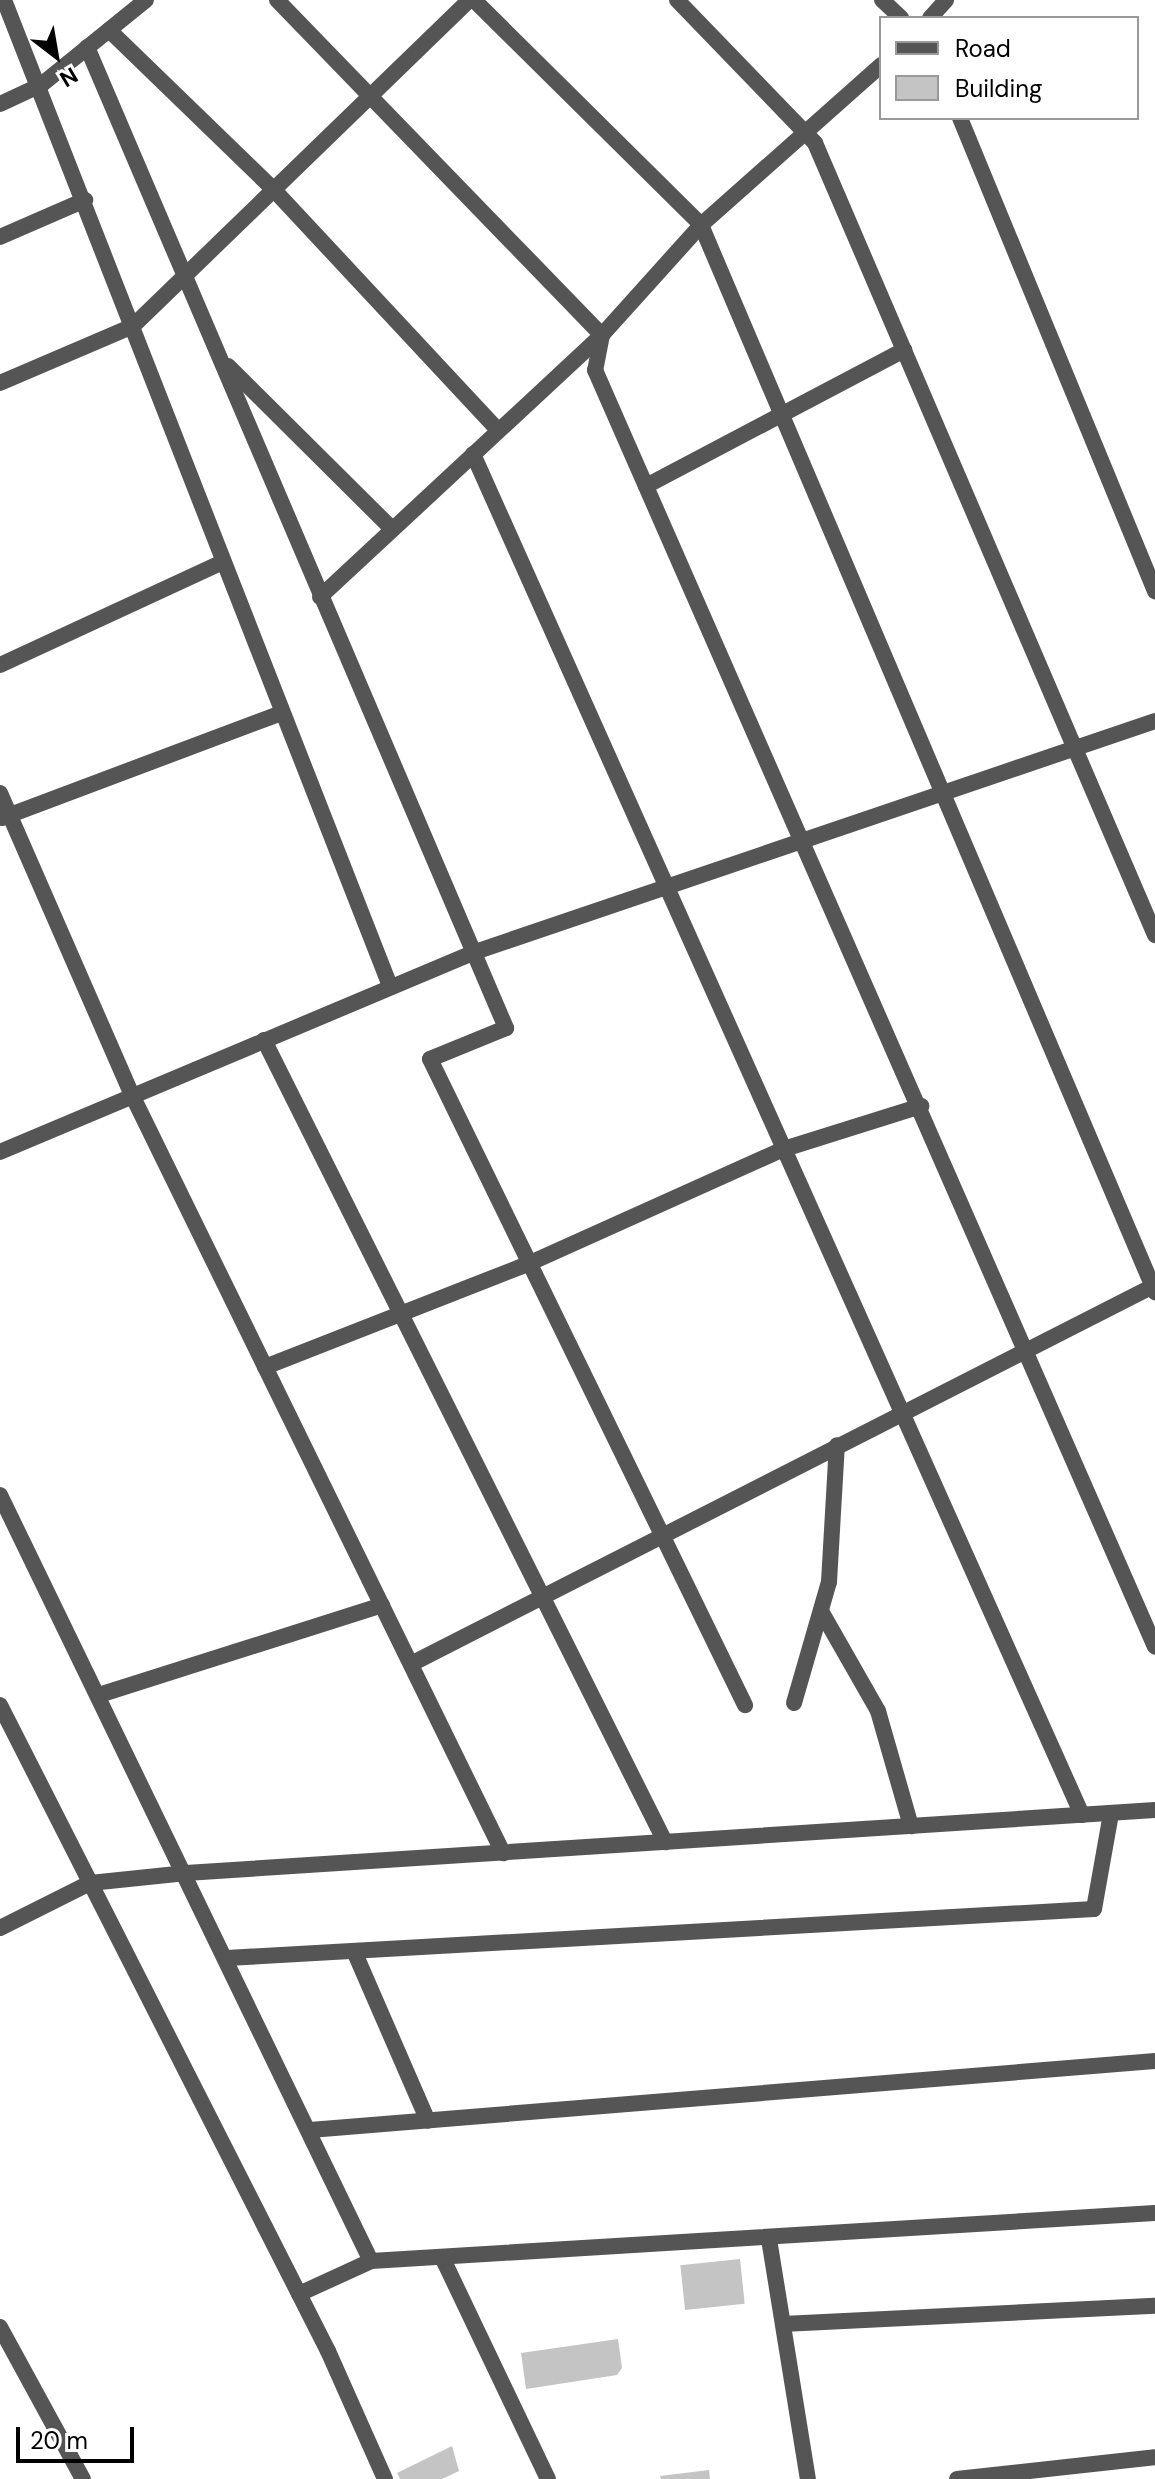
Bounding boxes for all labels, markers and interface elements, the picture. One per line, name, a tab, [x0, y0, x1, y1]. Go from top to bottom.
north arrow	[16, 16, 96, 96]
legend	[879, 16, 1139, 120]
text: Road	[955, 33, 1011, 64]
text: N	[54, 60, 83, 94]
text: Building	[955, 73, 1042, 104]
scale bar	[20, 2411, 138, 2461]
text: 20 m	[30, 2425, 88, 2456]

